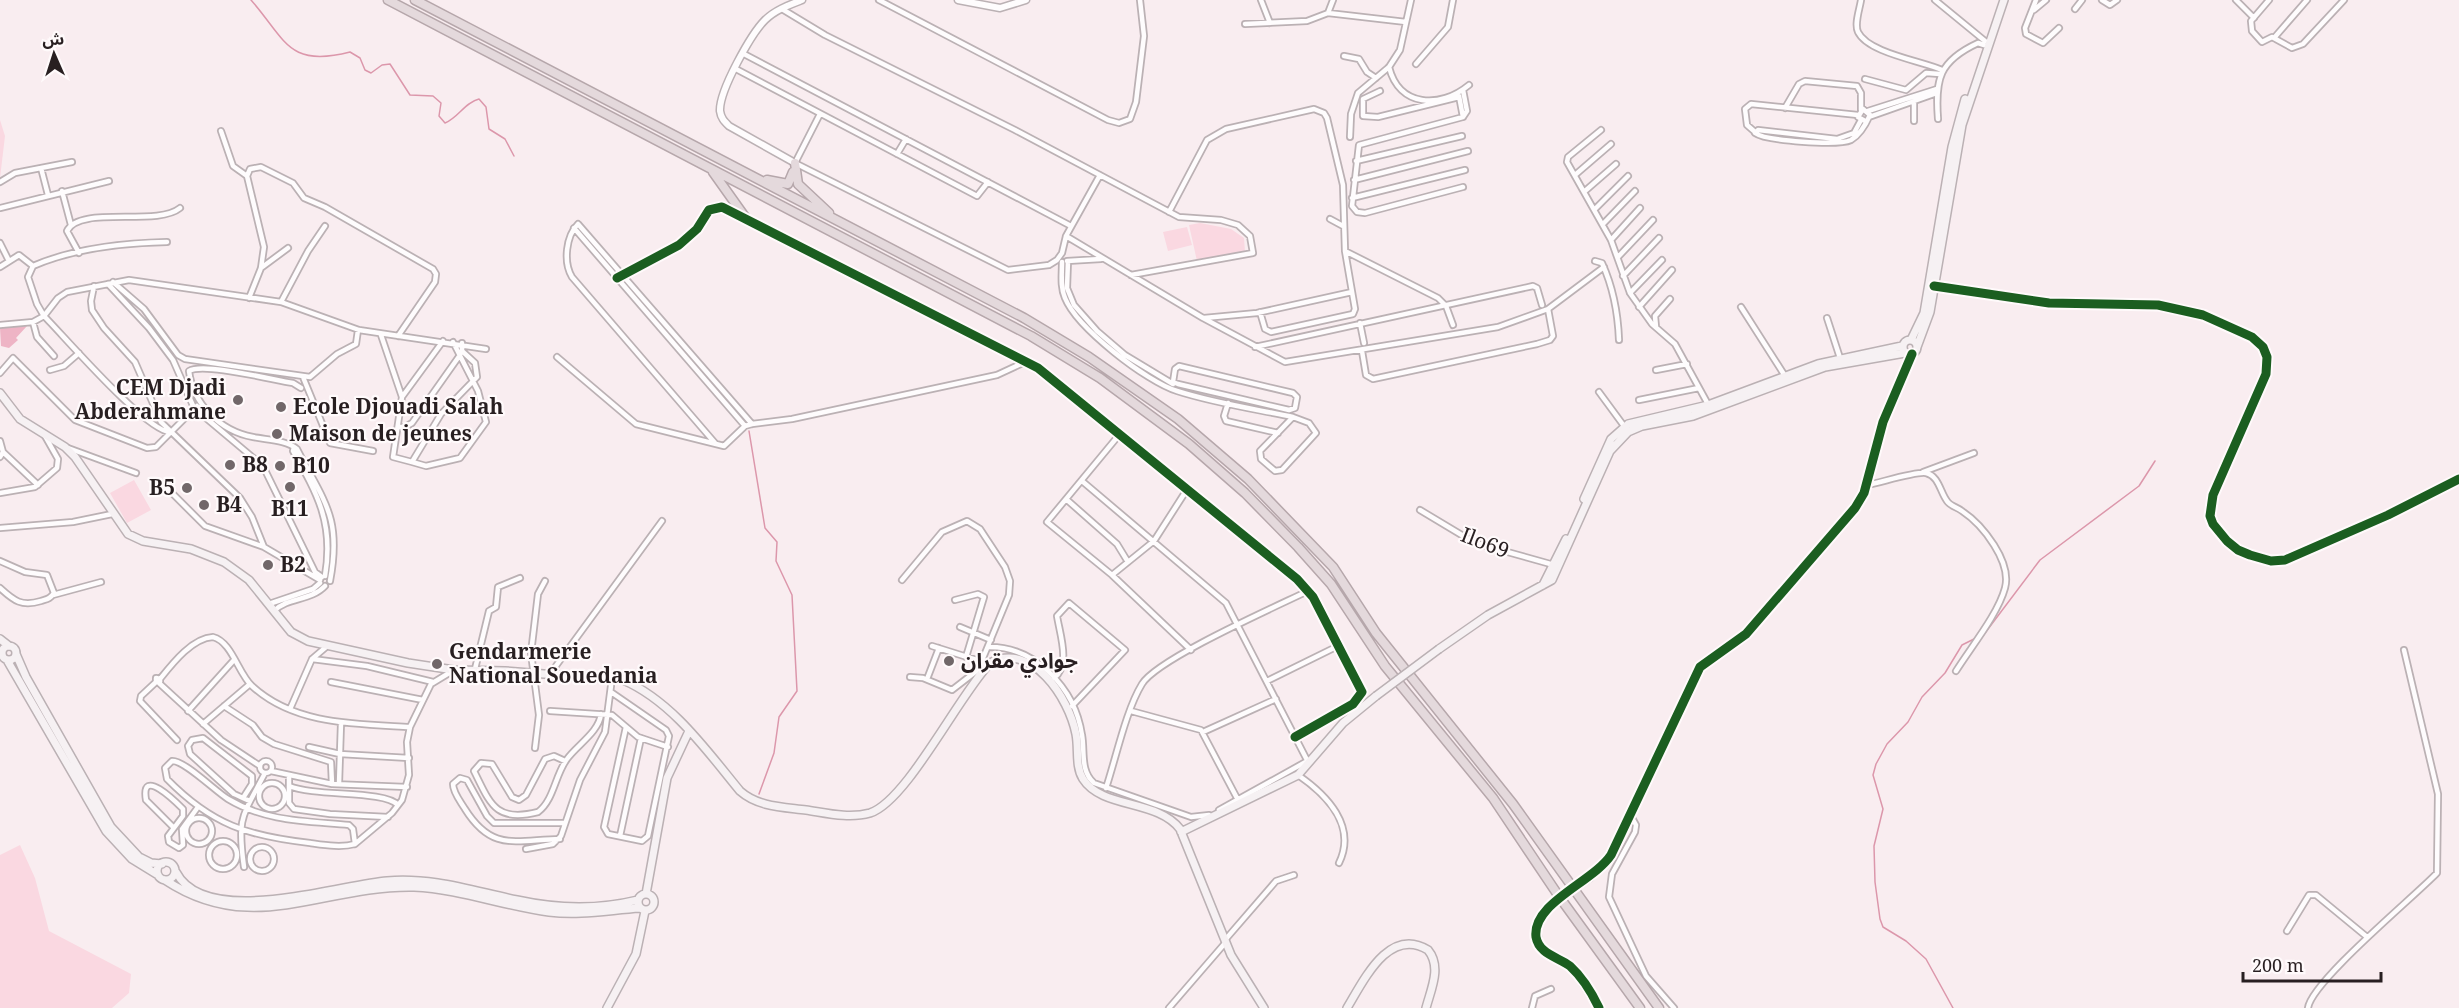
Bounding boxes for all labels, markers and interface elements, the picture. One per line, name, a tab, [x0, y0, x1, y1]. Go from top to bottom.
north arrow	[24, 24, 84, 84]
text: ش	[42, 27, 65, 51]
place label: CEM Djadi Abderahmane	[74, 373, 227, 425]
place label: Ecole Djouadi Salah	[293, 392, 504, 420]
marker: CEM Djadi Abderahmane	[231, 393, 245, 407]
marker: Ecole Djouadi Salah	[274, 400, 288, 414]
place label: Maison de jeunes	[289, 419, 472, 447]
marker: Maison de jeunes	[270, 427, 284, 441]
place label: B8	[242, 450, 268, 478]
place label: B10	[292, 451, 330, 479]
marker: B8	[223, 458, 237, 472]
marker: B10	[273, 459, 287, 473]
place label: B5	[149, 473, 175, 501]
marker: B11	[283, 480, 297, 494]
marker: B5	[180, 481, 194, 495]
place label: B4	[216, 490, 242, 518]
place label: B11	[271, 494, 309, 522]
marker: B4	[197, 498, 211, 512]
street label: Ilo69	[1457, 520, 1514, 564]
place label: B2	[280, 550, 306, 578]
marker: B2	[261, 558, 275, 572]
place label: Gendarmerie National Souedania	[449, 637, 658, 689]
place label: جوادي مقران	[961, 646, 1078, 678]
marker: جوادي مقران	[942, 654, 956, 668]
marker: Gendarmerie National Souedania	[430, 657, 444, 671]
scale bar	[2243, 945, 2381, 983]
text: 200 m	[2252, 953, 2304, 977]

